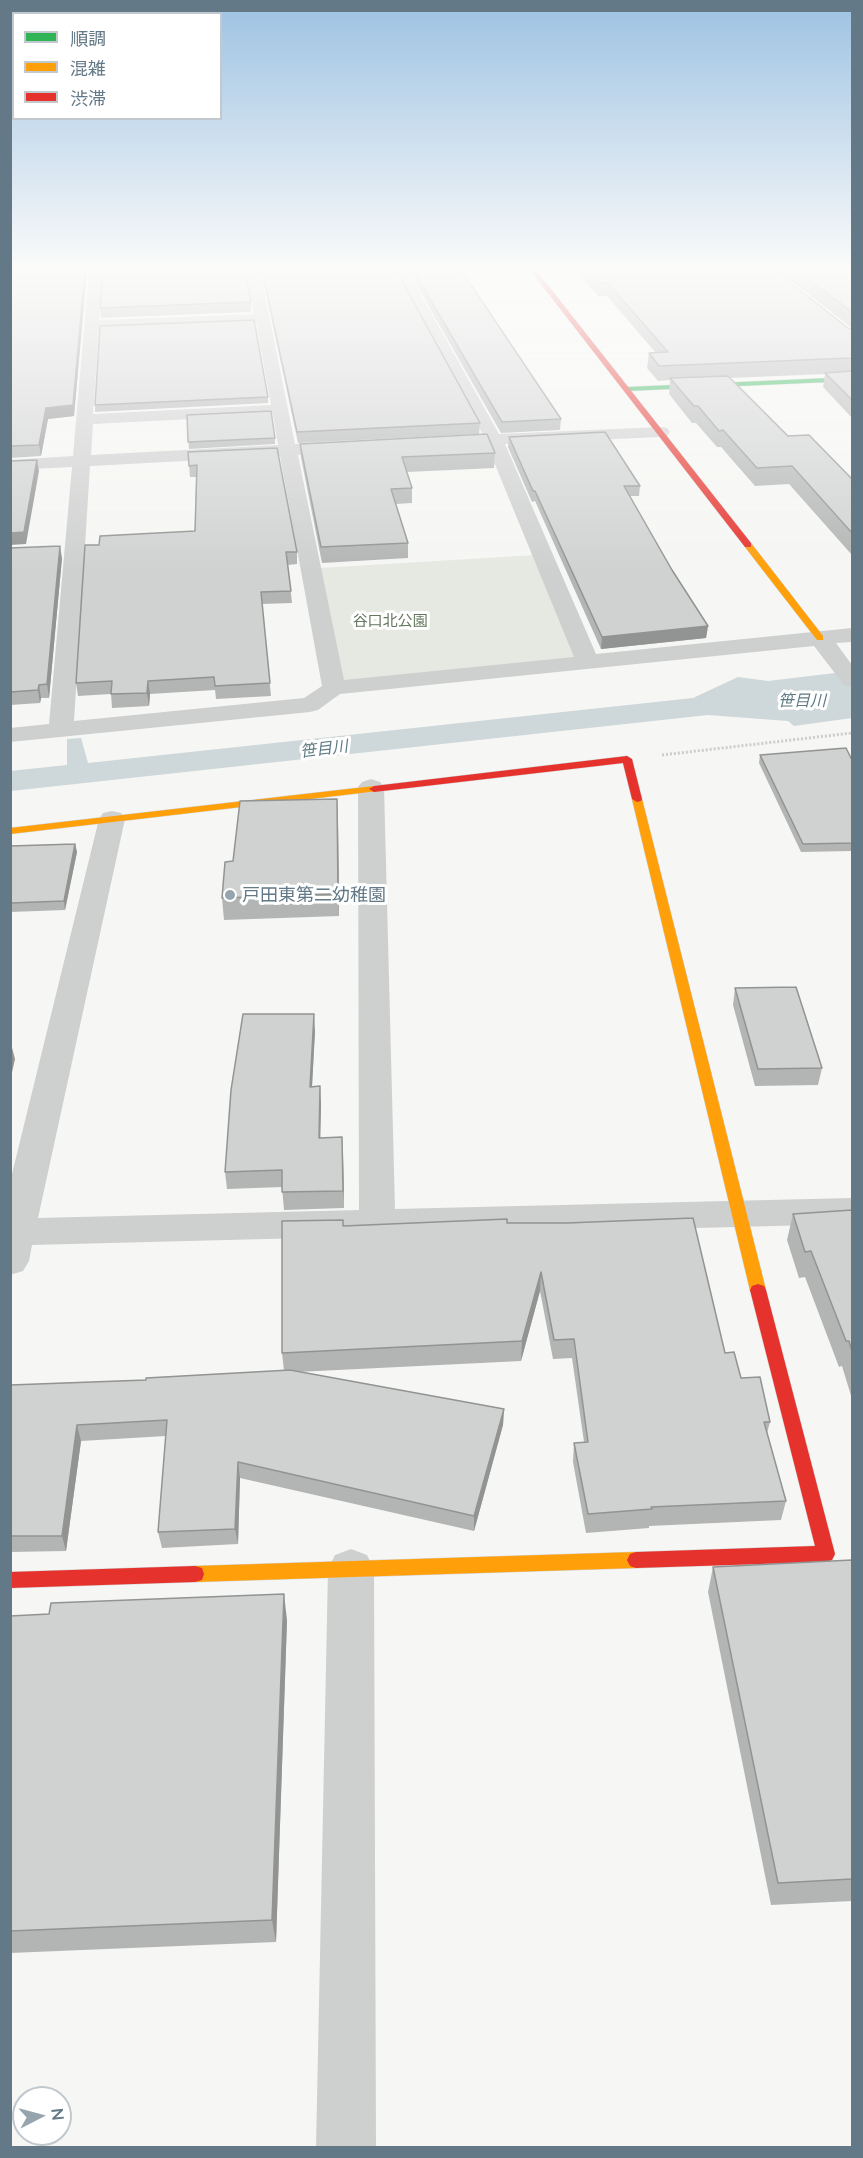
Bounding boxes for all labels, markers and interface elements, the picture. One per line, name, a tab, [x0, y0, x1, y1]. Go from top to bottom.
legend	[12, 12, 222, 120]
text: 順調	[70, 27, 106, 49]
text: 混雑	[70, 57, 106, 79]
text: 渋滞	[70, 87, 106, 109]
park label: 谷口北公園	[353, 612, 427, 630]
water label: 笹目川	[778, 691, 826, 711]
water label: 笹目川	[299, 737, 349, 761]
place label: 戸田東第二幼稚園	[242, 884, 386, 906]
marker: 戸田東第二幼稚園	[223, 888, 237, 902]
north arrow	[12, 2086, 72, 2146]
text: N	[48, 2107, 69, 2121]

